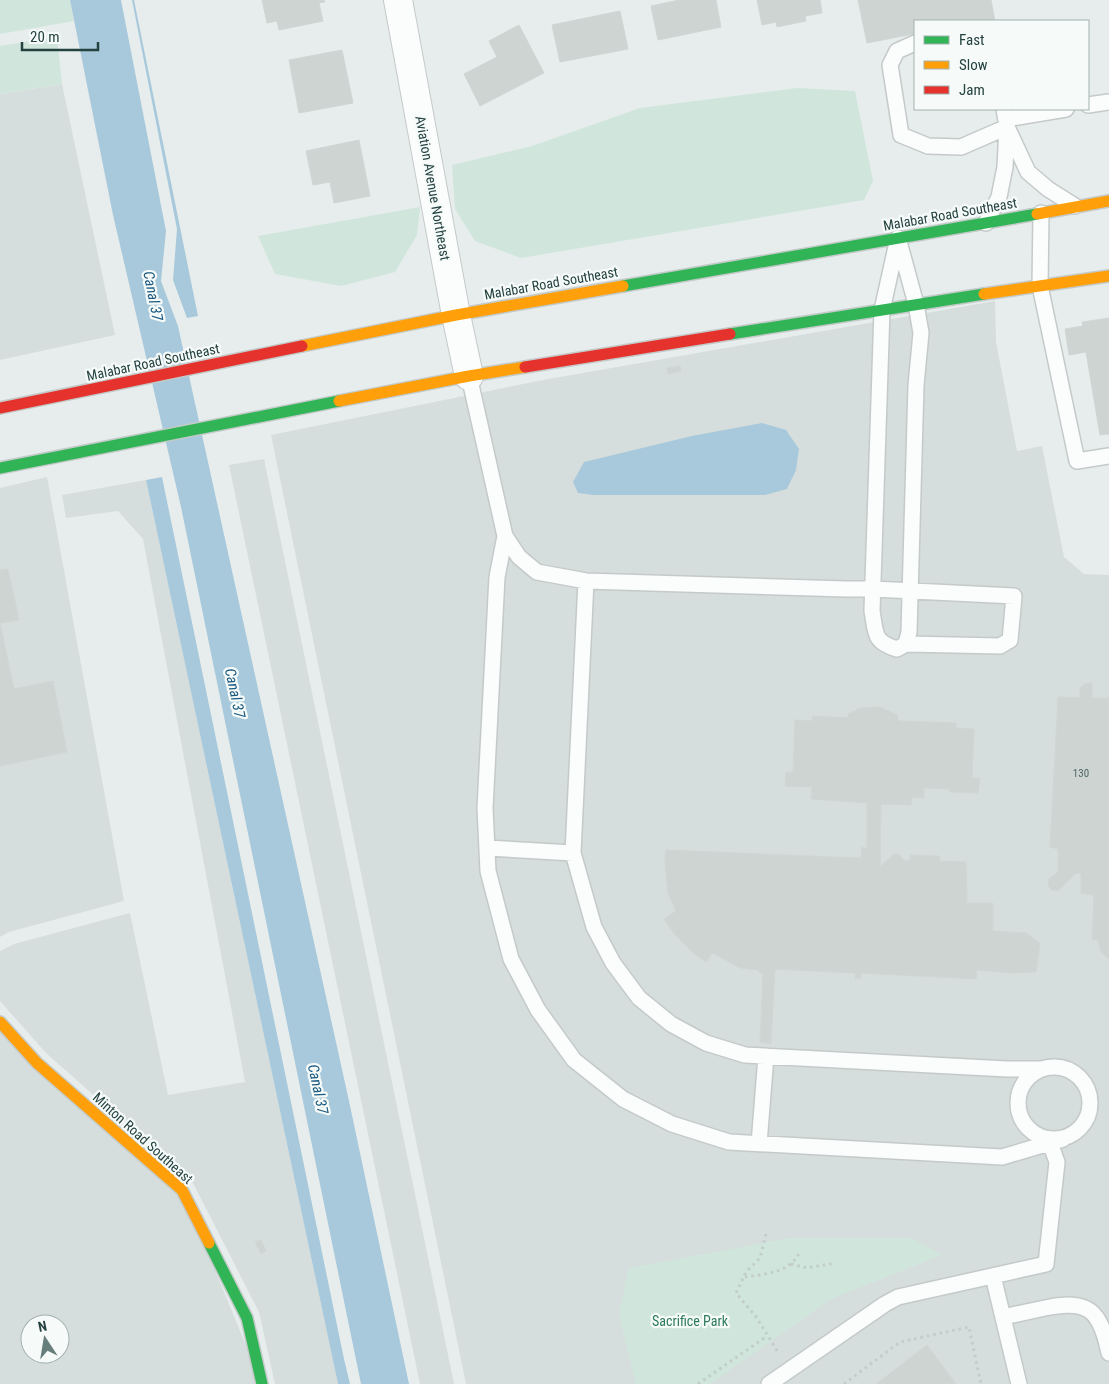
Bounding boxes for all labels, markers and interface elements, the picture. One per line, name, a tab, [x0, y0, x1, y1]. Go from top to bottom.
scale bar	[22, 20, 99, 52]
legend	[914, 20, 1089, 110]
text: 20 m	[30, 28, 60, 46]
text: Fast	[959, 31, 984, 49]
text: Slow	[959, 56, 988, 74]
text: Jam	[959, 81, 985, 99]
street label: Aviation Avenue Northeast	[412, 114, 454, 262]
street label: Malabar Road Southeast	[882, 194, 1018, 234]
street label: Malabar Road Southeast	[483, 263, 619, 303]
water label: Canal 37	[139, 270, 167, 323]
street label: Malabar Road Southeast	[85, 340, 221, 384]
water label: Canal 37	[221, 666, 249, 720]
house number: 130	[1073, 767, 1089, 780]
water label: Canal 37	[304, 1062, 332, 1116]
street label: Minton Road Southeast	[90, 1089, 196, 1187]
park label: Sacrifice Park	[652, 1313, 729, 1329]
north arrow	[20, 1314, 70, 1364]
text: N	[36, 1318, 48, 1335]

